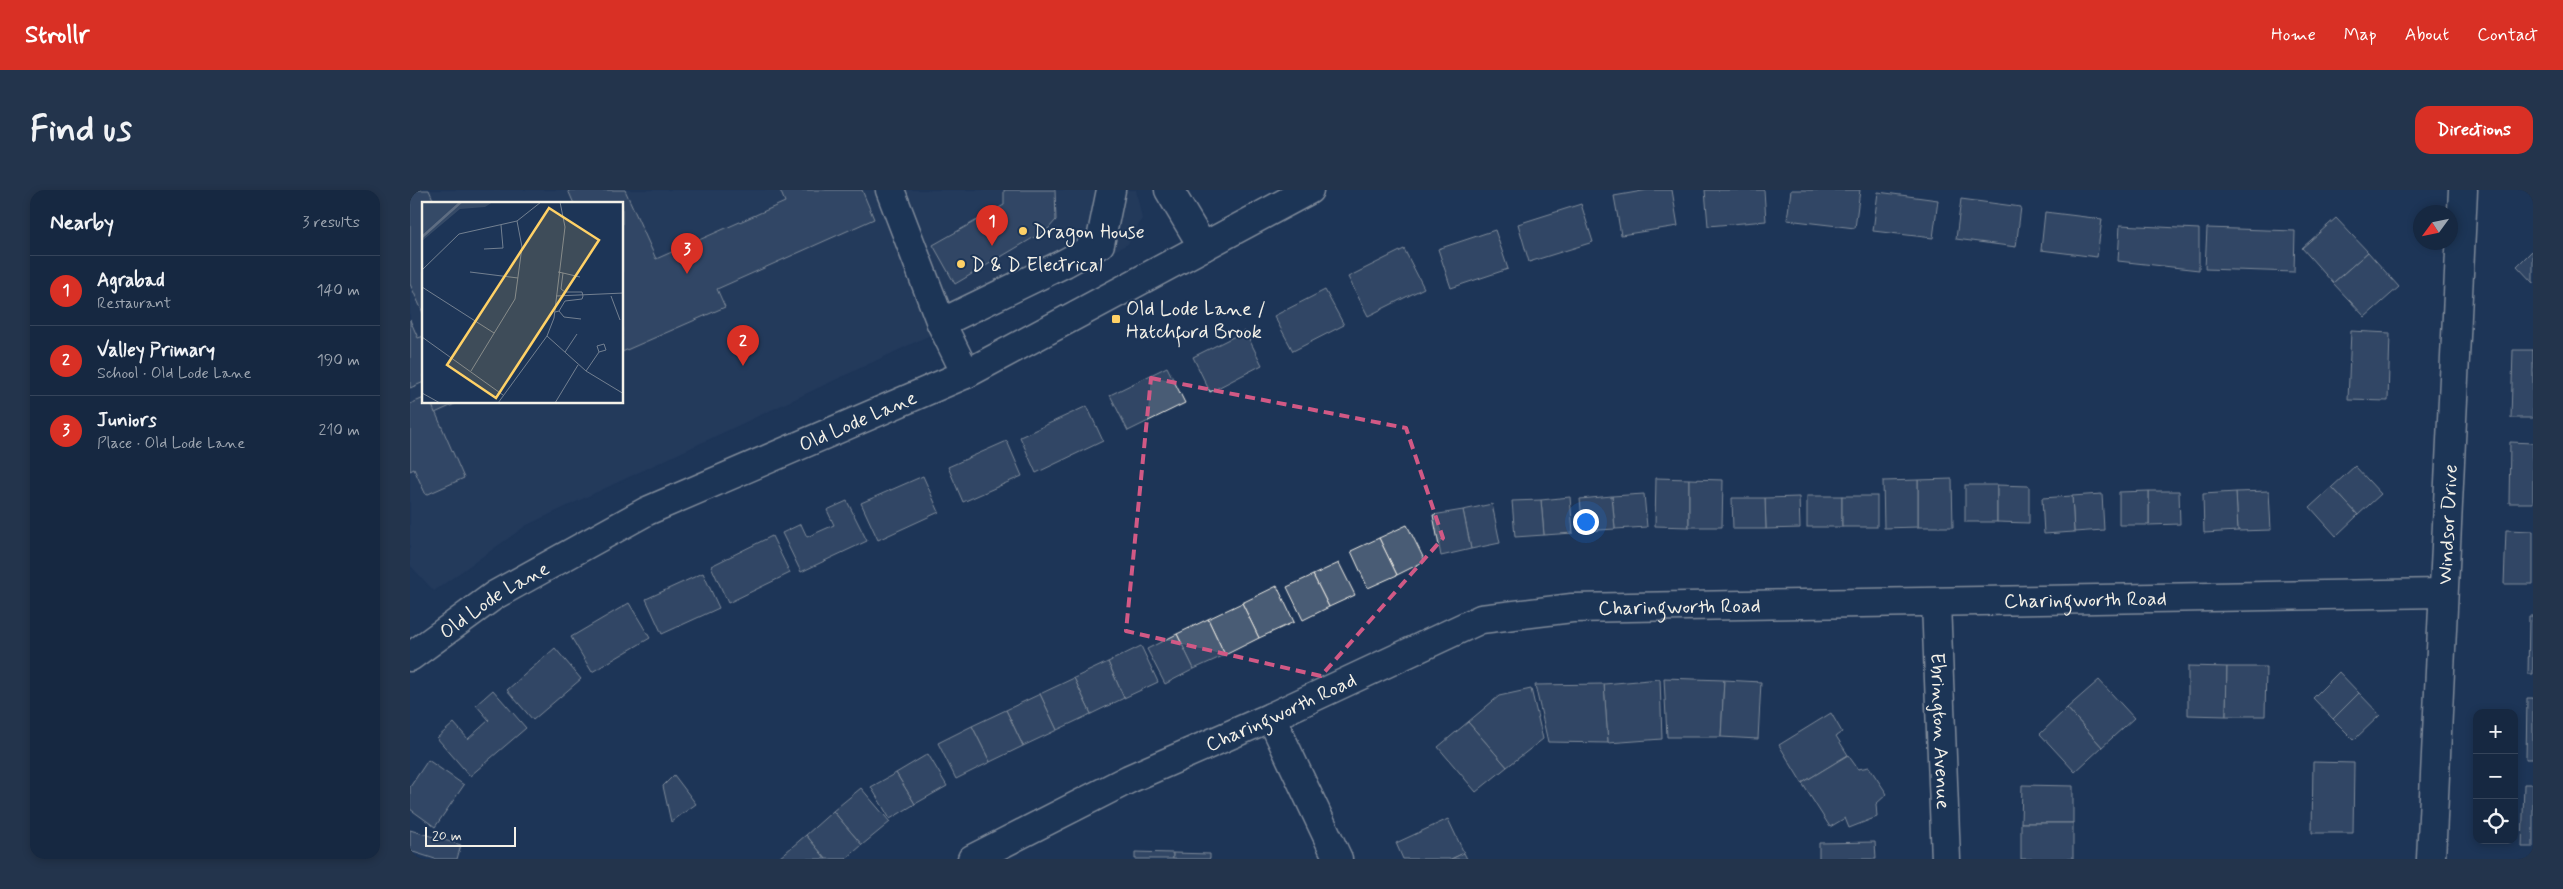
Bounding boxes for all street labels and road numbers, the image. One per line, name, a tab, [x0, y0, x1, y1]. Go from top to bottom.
street label: Old Lode Lane	[795, 385, 921, 459]
street label: Windsor Drive	[2432, 464, 2465, 585]
street label: Old Lode Lane	[434, 556, 555, 646]
street label: Charingworth Road	[2004, 586, 2167, 617]
street label: Charingworth Road	[1598, 593, 1761, 624]
street label: Ebrington Avenue	[1923, 652, 1956, 810]
street label: Charingworth Road	[1202, 667, 1361, 759]

